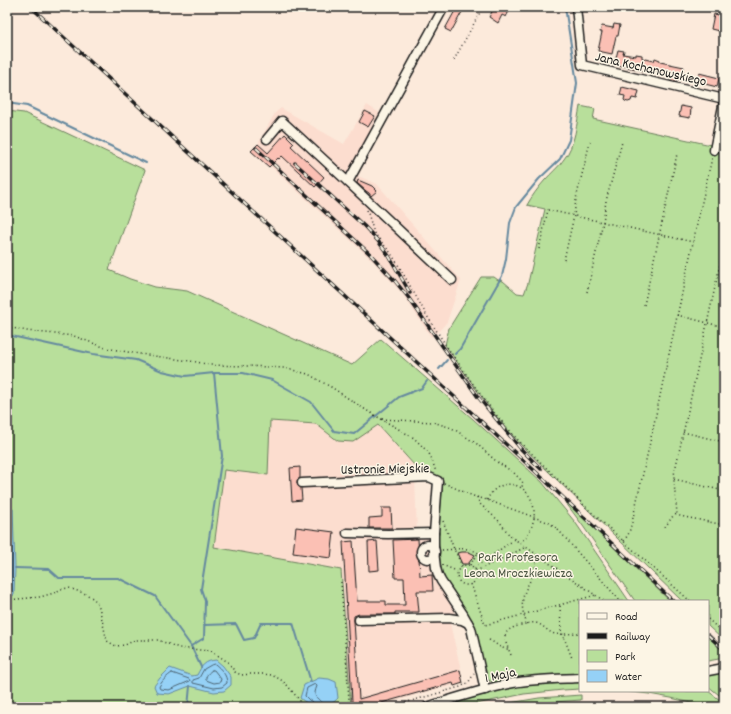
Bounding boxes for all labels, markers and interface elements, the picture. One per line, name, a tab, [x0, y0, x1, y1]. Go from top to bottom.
street label: Jana Kochanowskiego	[593, 47, 708, 92]
street label: Ustronie Miejskie	[341, 459, 429, 481]
park label: Park Profesora Leona Mroczkiewicza	[464, 548, 573, 584]
legend	[579, 600, 709, 692]
text: Road	[615, 609, 637, 626]
text: Railway	[615, 629, 651, 646]
text: Park	[615, 649, 636, 666]
street label: 1 Maja	[483, 663, 518, 689]
text: Water	[615, 669, 642, 686]

